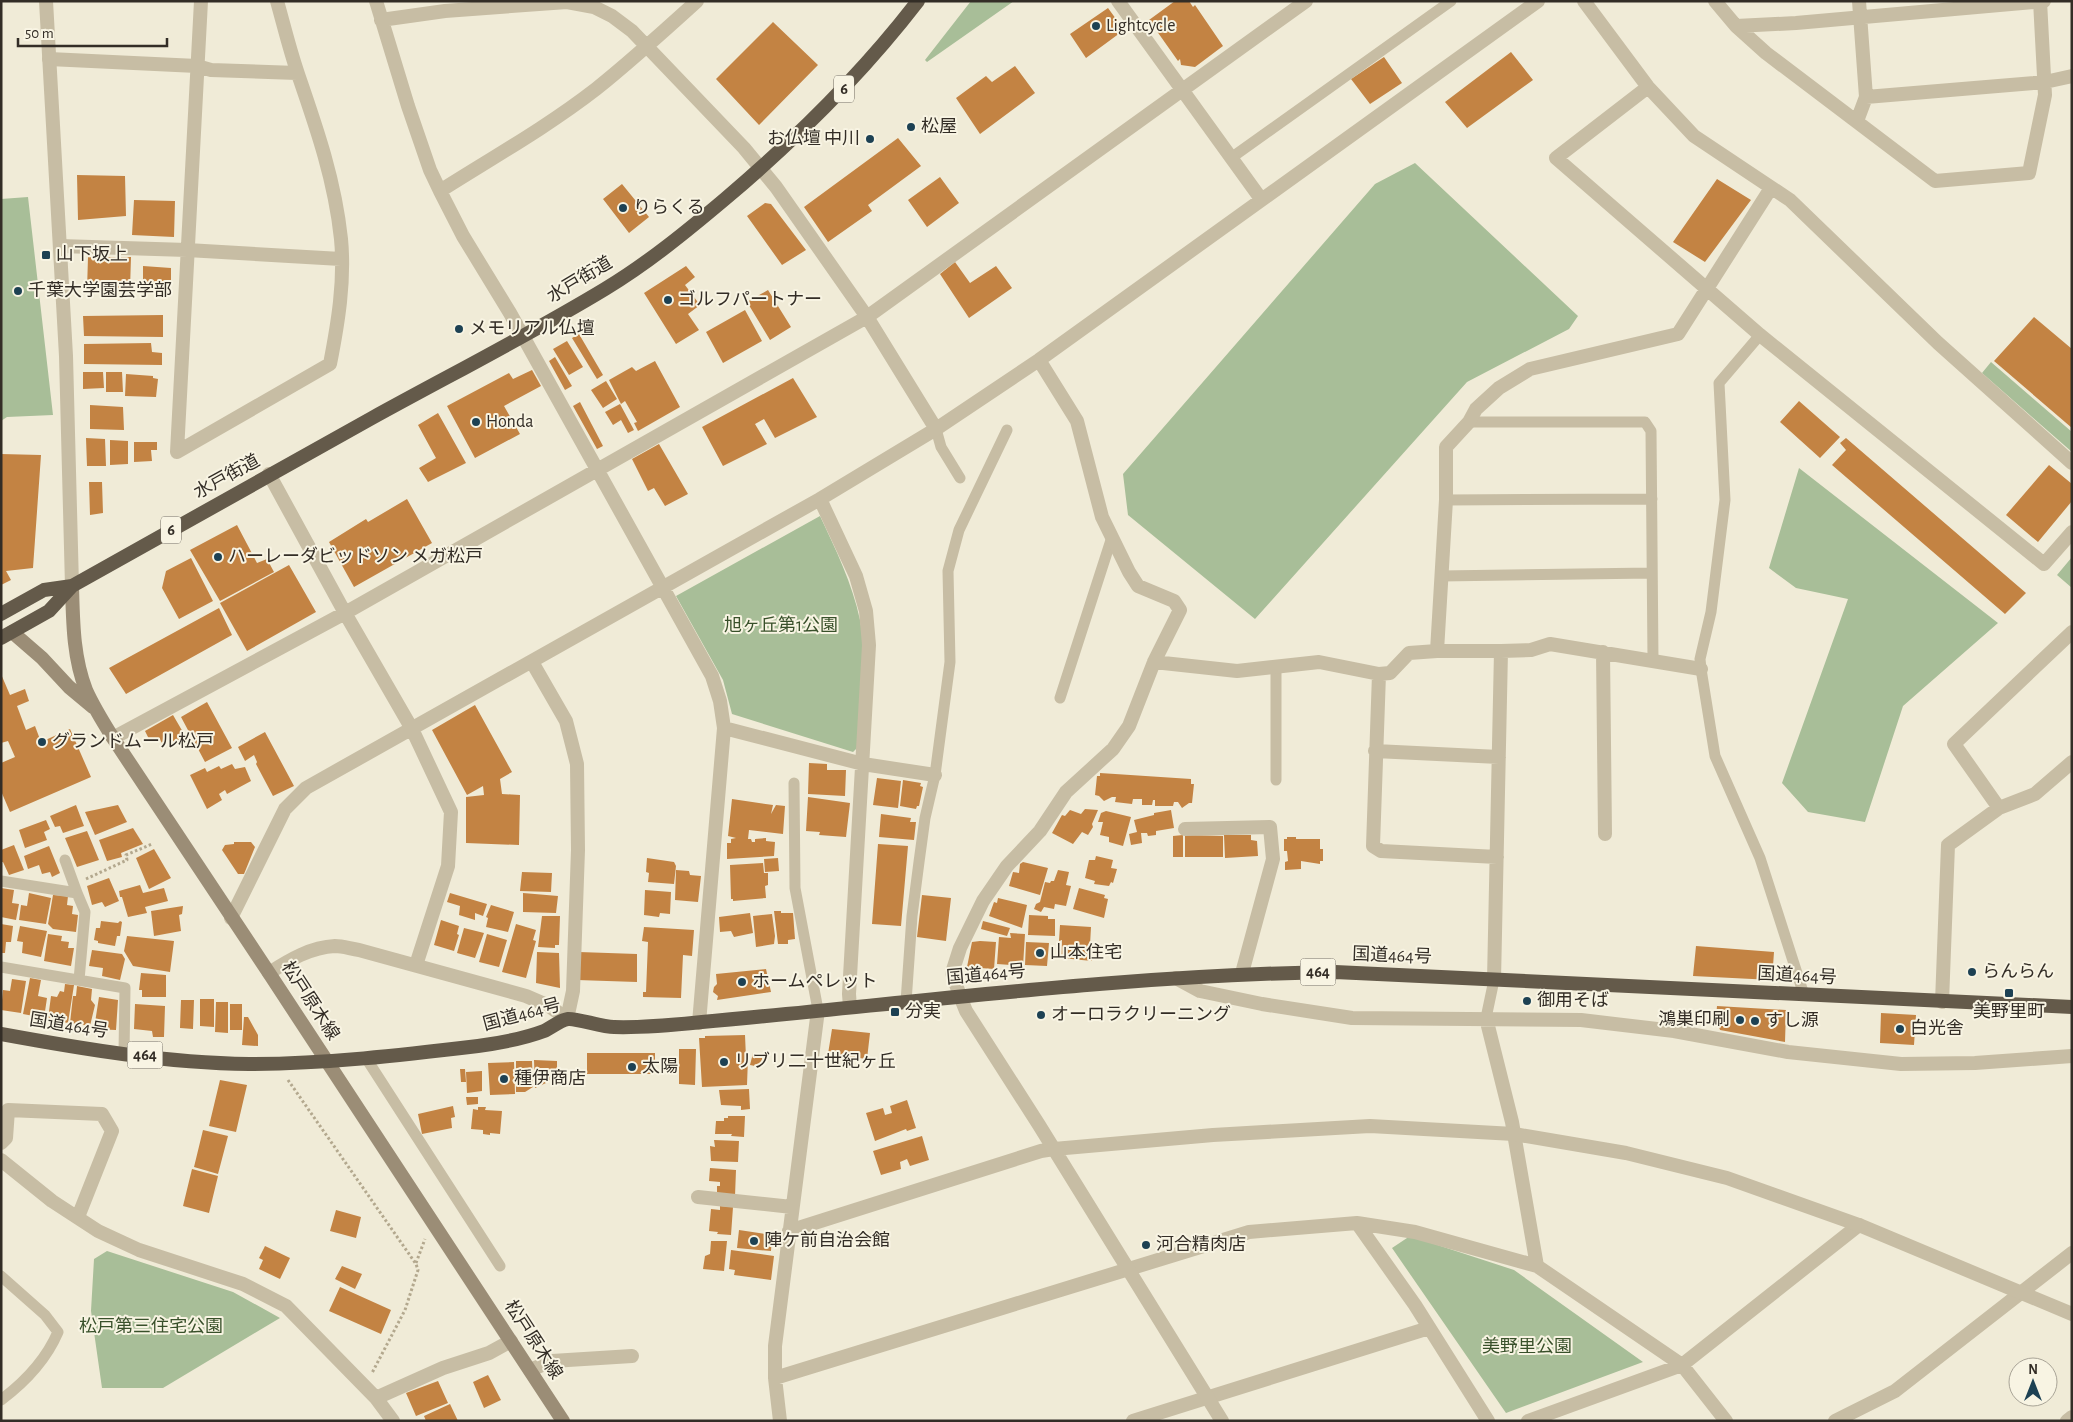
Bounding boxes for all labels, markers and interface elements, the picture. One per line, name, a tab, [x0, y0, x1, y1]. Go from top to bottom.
scale bar	[18, 15, 166, 47]
place label: Lightcycle	[1106, 17, 1176, 35]
marker: Lightcycle	[1090, 20, 1102, 32]
text: 50 m	[25, 26, 54, 41]
road number: 6	[834, 76, 854, 102]
place label: 松屋	[921, 117, 957, 136]
marker: 松屋	[905, 121, 917, 133]
place label: お仏壇 中川	[767, 128, 860, 148]
marker: お仏壇 中川	[864, 133, 876, 145]
place label: りらくる	[633, 198, 705, 217]
marker: りらくる	[617, 202, 629, 214]
place label: 山下坂上	[56, 245, 128, 264]
marker: 山下坂上	[40, 249, 52, 261]
street label: 水戸街道	[543, 252, 615, 306]
place label: 千葉大学園芸学部	[28, 280, 172, 300]
marker: 千葉大学園芸学部	[12, 285, 24, 297]
place label: ゴルフパートナー	[678, 289, 822, 309]
marker: ゴルフパートナー	[662, 294, 674, 306]
place label: メモリアル仏壇	[469, 318, 595, 338]
marker: メモリアル仏壇	[453, 323, 465, 335]
place label: Honda	[486, 413, 534, 431]
marker: Honda	[470, 416, 482, 428]
street label: 水戸街道	[190, 450, 263, 502]
road number: 6	[161, 516, 181, 544]
place label: ハーレーダビッドソン メガ松戸	[228, 546, 483, 566]
marker: ハーレーダビッドソン メガ松戸	[212, 551, 224, 563]
park label: 旭ヶ丘第1公園	[724, 615, 838, 635]
place label: グランドムール松戸	[52, 731, 214, 751]
marker: グランドムール松戸	[36, 736, 48, 748]
place label: 山本住宅	[1050, 943, 1122, 962]
street label: 国道464号	[1352, 944, 1432, 966]
marker: 山本住宅	[1034, 947, 1046, 959]
street label: 松戸原木線	[278, 957, 344, 1044]
road number: 464	[1300, 959, 1336, 986]
street label: 国道464号	[945, 961, 1027, 987]
place label: らんらん	[1982, 962, 2054, 981]
street label: 国道464号	[1757, 963, 1837, 987]
marker: らんらん	[1966, 966, 1978, 978]
place label: ホームペレット	[752, 973, 877, 991]
marker: ホームペレット	[736, 976, 748, 988]
marker: 美野里町	[2003, 987, 2015, 999]
place label: 御用そば	[1537, 990, 1609, 1010]
street label: 国道464号	[481, 994, 563, 1034]
marker: 御用そば	[1521, 995, 1533, 1007]
place label: 美野里町	[1973, 1001, 2045, 1021]
place label: 分実	[905, 1002, 941, 1021]
place label: オーロラクリーニング	[1051, 1004, 1231, 1024]
marker: 分実	[889, 1006, 901, 1018]
street label: 国道464号	[28, 1009, 110, 1041]
marker: オーロラクリーニング	[1035, 1009, 1047, 1021]
place label: 鴻巣印刷	[1658, 1009, 1730, 1029]
place label: すし源	[1765, 1011, 1819, 1030]
marker: 鴻巣印刷	[1734, 1014, 1746, 1026]
marker: すし源	[1749, 1015, 1761, 1027]
place label: 白光舎	[1910, 1018, 1964, 1038]
marker: 白光舎	[1894, 1023, 1906, 1035]
road number: 464	[128, 1042, 162, 1068]
place label: リブリ二十世紀ヶ丘	[734, 1051, 896, 1071]
marker: リブリ二十世紀ヶ丘	[718, 1056, 730, 1068]
place label: 太陽	[642, 1057, 678, 1076]
marker: 太陽	[626, 1061, 638, 1073]
place label: 種伊商店	[514, 1068, 586, 1088]
marker: 種伊商店	[498, 1073, 510, 1085]
place label: 陣ケ前自治会館	[764, 1230, 890, 1250]
place label: 河合精肉店	[1156, 1234, 1246, 1254]
marker: 陣ケ前自治会館	[748, 1235, 760, 1247]
marker: 河合精肉店	[1140, 1239, 1152, 1251]
street label: 松戸原木線	[501, 1296, 567, 1383]
park label: 松戸第三住宅公園	[79, 1316, 223, 1336]
park label: 美野里公園	[1482, 1336, 1572, 1356]
north arrow	[2008, 1357, 2058, 1407]
text: N	[2028, 1363, 2038, 1377]

